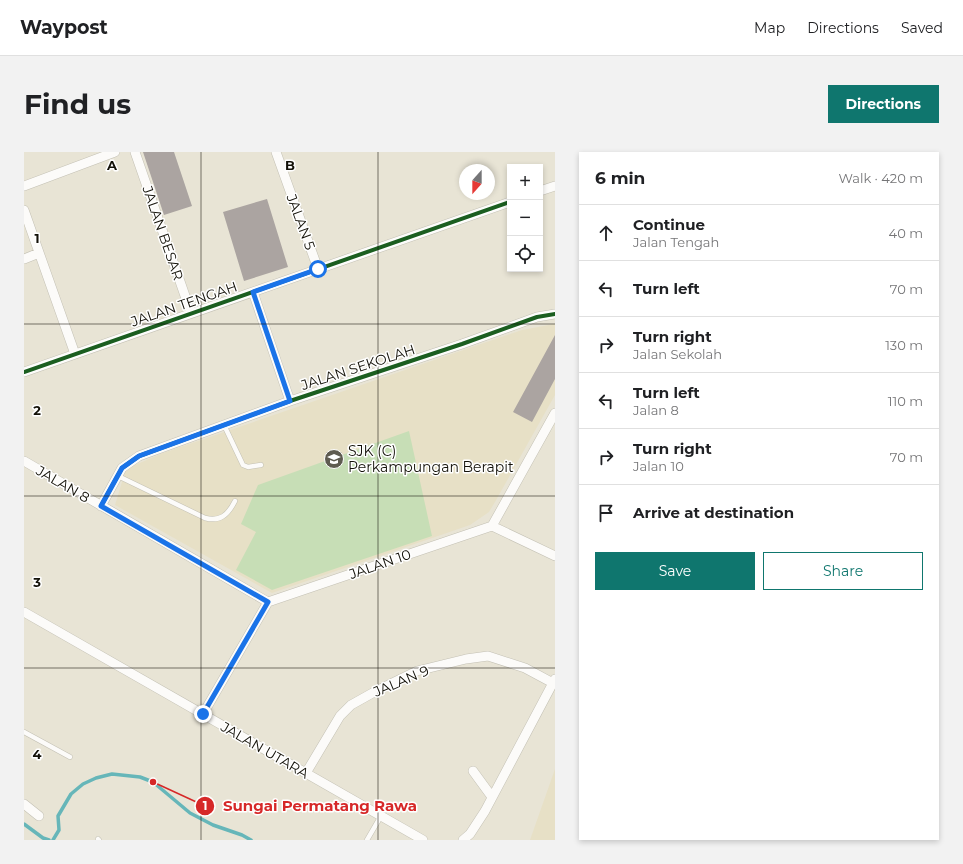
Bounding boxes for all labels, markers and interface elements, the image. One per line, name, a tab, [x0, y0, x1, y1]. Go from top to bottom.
text: Waypost	[20, 16, 108, 39]
text: Map	[754, 19, 785, 37]
text: Directions	[807, 19, 879, 37]
text: Saved	[901, 19, 943, 37]
button: Directions	[828, 85, 939, 123]
text: Find us	[24, 87, 131, 121]
text: A	[106, 157, 118, 173]
text: B	[285, 157, 295, 173]
north arrow	[459, 164, 495, 200]
map controls	[507, 164, 543, 272]
button: +	[507, 164, 543, 200]
text: 6 min	[595, 168, 645, 188]
text: Walk · 420 m	[839, 170, 923, 186]
street label: JALAN BESAR	[138, 182, 188, 283]
street label: JALAN 5	[282, 191, 319, 252]
button: −	[507, 200, 543, 236]
text: Continue	[633, 215, 705, 234]
icon: ahead	[595, 222, 617, 244]
text: 40 m	[889, 225, 923, 241]
text: 1	[34, 230, 40, 246]
text: Jalan Tengah	[633, 234, 719, 250]
button: locate	[507, 236, 543, 272]
route start	[309, 260, 327, 278]
street label: JALAN TENGAH	[128, 277, 240, 331]
icon: left	[595, 278, 617, 300]
text: Turn left	[633, 279, 700, 298]
text: 70 m	[890, 281, 923, 297]
text: Turn right	[633, 327, 712, 346]
icon: right	[595, 334, 617, 356]
text: 130 m	[885, 337, 923, 353]
street label: JALAN SEKOLAH	[298, 340, 417, 394]
text: Jalan Sekolah	[633, 346, 722, 362]
text: Turn left	[633, 383, 700, 402]
icon: left	[595, 390, 617, 412]
text: 110 m	[888, 393, 923, 409]
text: 2	[33, 402, 41, 418]
text: Jalan 8	[633, 402, 679, 418]
text: Turn right	[633, 439, 712, 458]
place label: SJK (C) Perkampungan Berapit	[348, 442, 514, 476]
icon: right	[595, 446, 617, 468]
school or university icon: SJK (C) Perkampungan Berapit	[323, 448, 345, 470]
text: 70 m	[890, 449, 923, 465]
text: Jalan 10	[633, 458, 684, 474]
street label: JALAN 8	[32, 461, 93, 507]
icon: arrive	[595, 502, 617, 524]
text: Arrive at destination	[633, 503, 794, 522]
street label: JALAN 10	[346, 545, 413, 583]
button: Save	[595, 552, 755, 590]
button: Share	[763, 552, 923, 590]
text: 3	[32, 574, 41, 590]
street label: JALAN 9	[370, 661, 432, 701]
route end	[194, 705, 212, 723]
street label: JALAN UTARA	[217, 717, 313, 783]
text: 4	[33, 746, 42, 762]
callout: Sungai Permatang Rawa	[195, 792, 425, 819]
text: Sungai Permatang Rawa	[223, 796, 417, 815]
text: 1	[203, 798, 207, 813]

